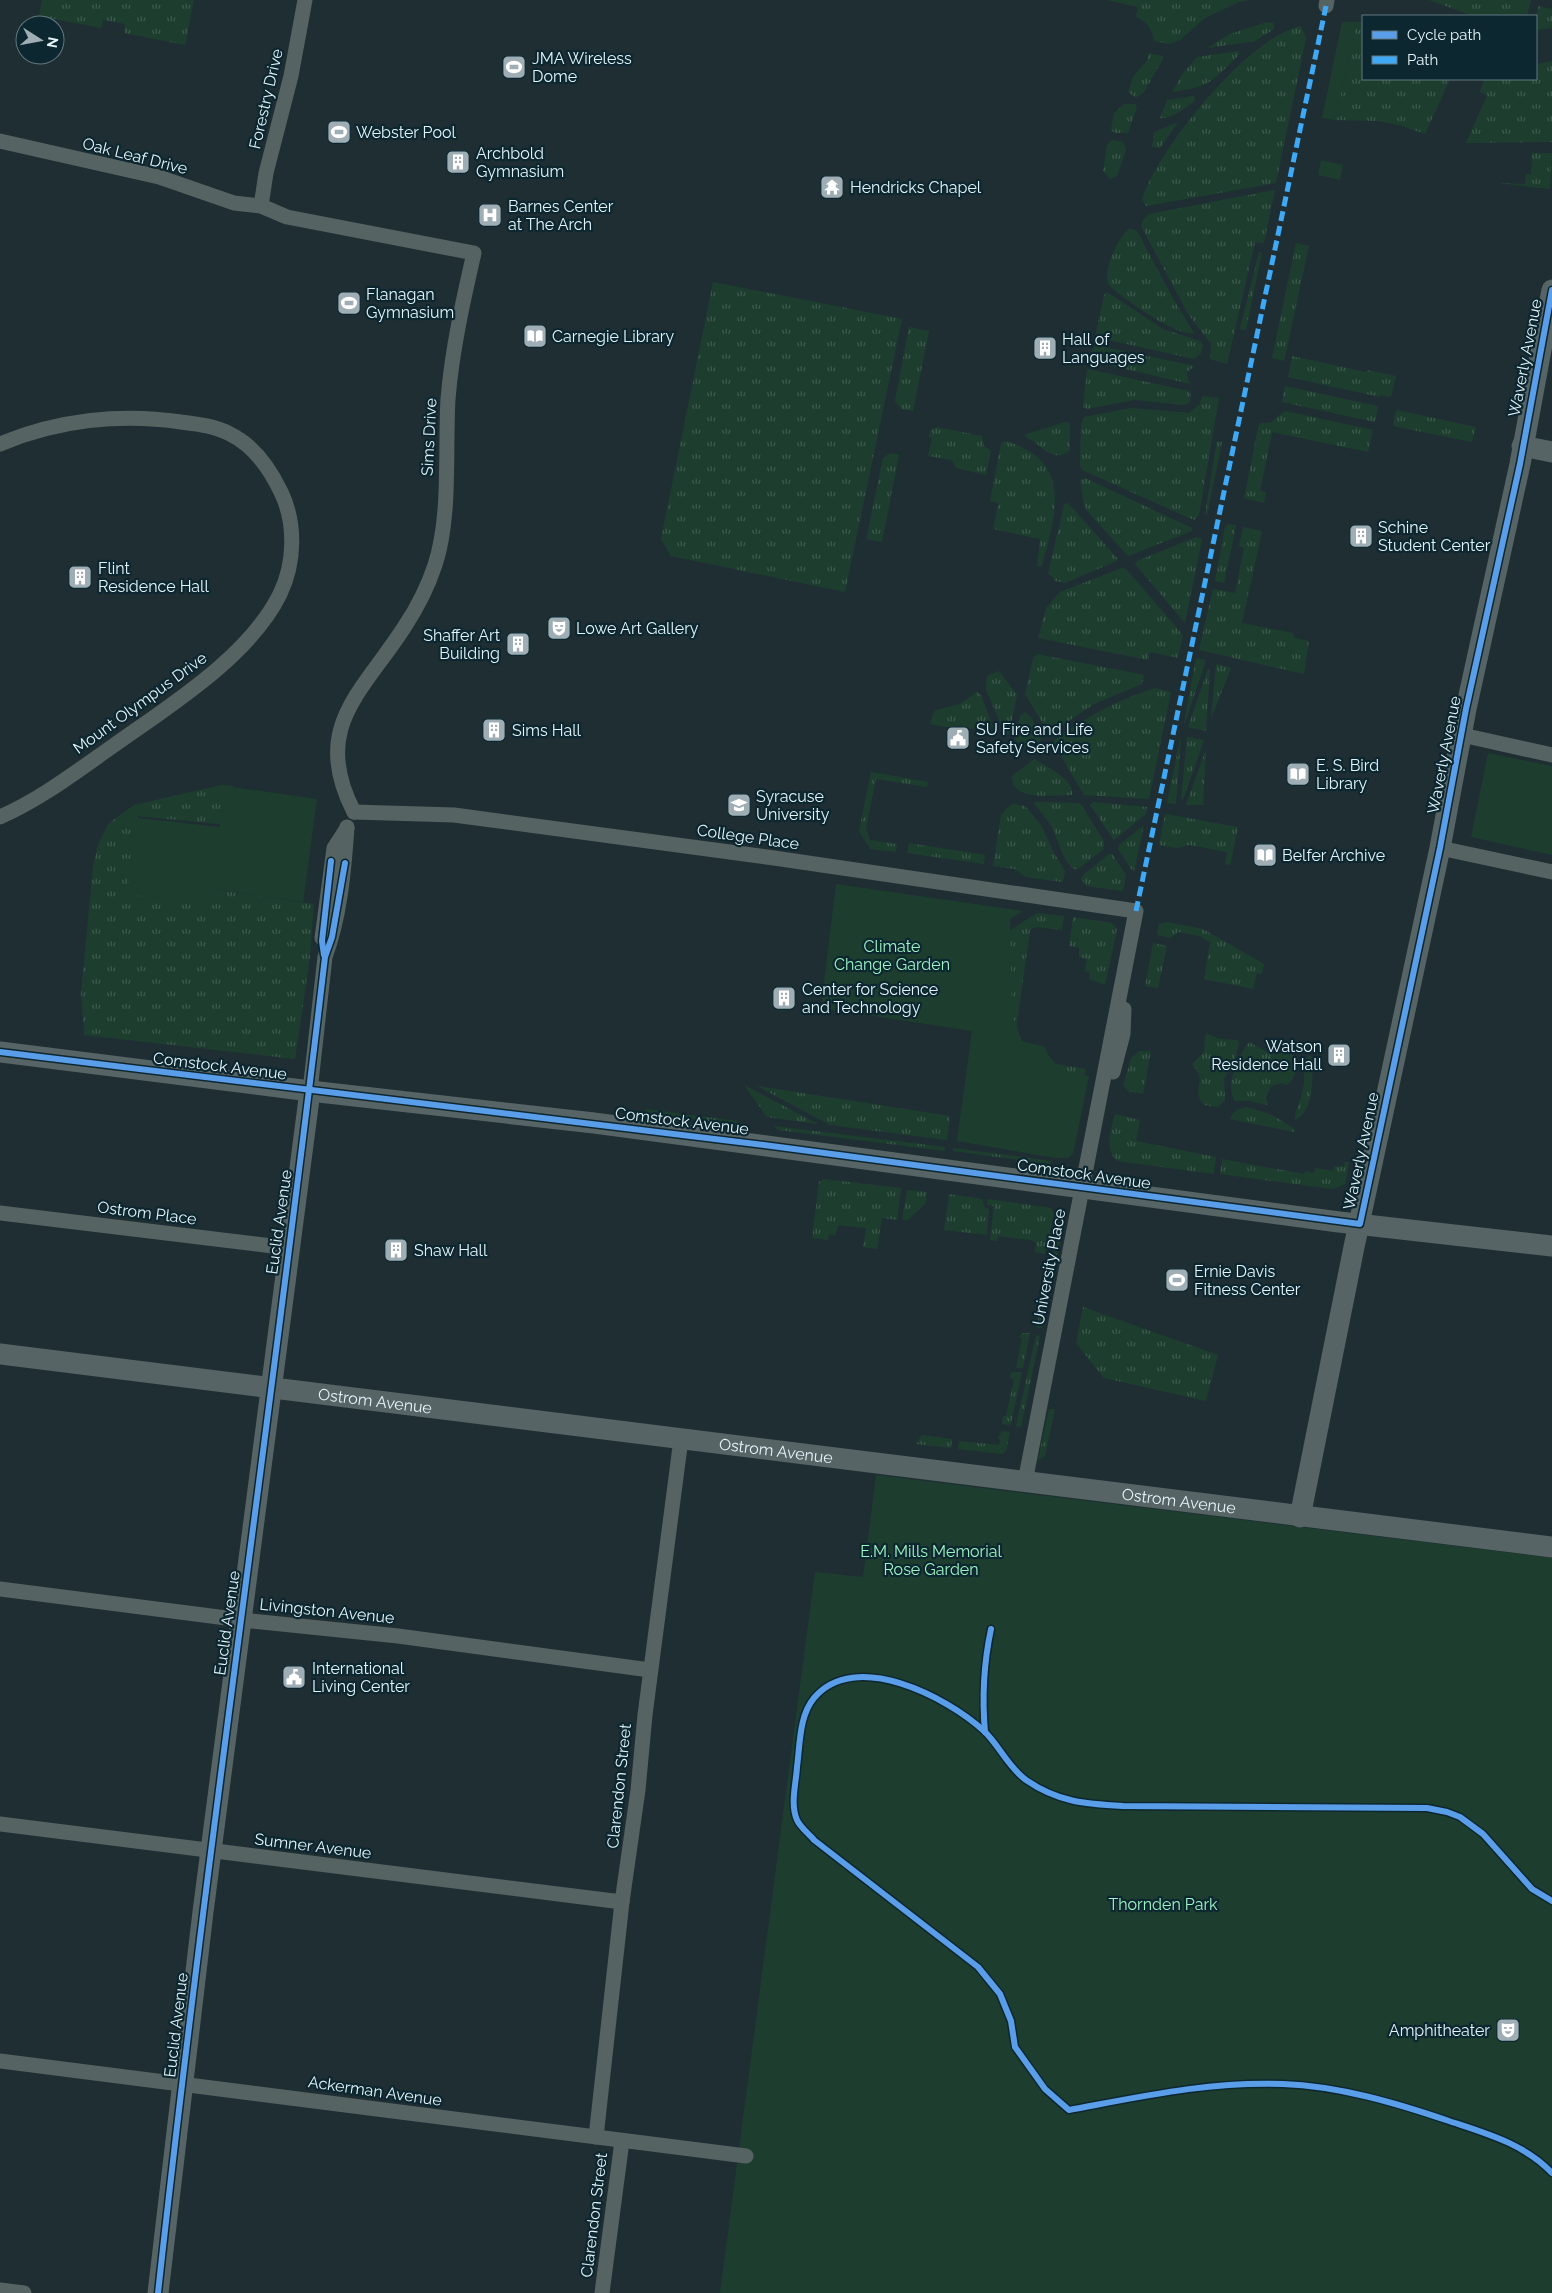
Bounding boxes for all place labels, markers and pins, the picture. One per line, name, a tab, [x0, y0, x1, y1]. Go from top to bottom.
place label: JMA Wireless Dome	[532, 49, 632, 86]
sports icon: JMA Wireless Dome	[501, 54, 527, 80]
sports icon: Webster Pool	[326, 119, 352, 145]
place label: Webster Pool	[356, 123, 456, 142]
place label: Archbold Gymnasium	[476, 144, 564, 181]
building icon: Archbold Gymnasium	[445, 149, 471, 175]
temple icon: Hendricks Chapel	[819, 174, 845, 200]
place label: Hendricks Chapel	[850, 178, 982, 197]
place label: Barnes Center at The Arch	[508, 197, 614, 234]
hospital icon: Barnes Center at The Arch	[477, 202, 503, 228]
place label: Flanagan Gymnasium	[366, 285, 454, 322]
sports icon: Flanagan Gymnasium	[336, 290, 362, 316]
library icon: Carnegie Library	[522, 323, 548, 349]
place label: Carnegie Library	[552, 327, 674, 346]
place label: Hall of Languages	[1062, 330, 1145, 367]
building icon: Hall of Languages	[1032, 335, 1058, 361]
place label: Schine Student Center	[1378, 518, 1491, 555]
building icon: Schine Student Center	[1348, 523, 1374, 549]
place label: Flint Residence Hall	[98, 559, 209, 596]
building icon: Flint Residence Hall	[67, 564, 93, 590]
theatre icon: Lowe Art Gallery	[546, 615, 572, 641]
place label: Lowe Art Gallery	[576, 619, 699, 638]
place label: Shaffer Art Building	[423, 626, 501, 663]
building icon: Shaffer Art Building	[505, 631, 531, 657]
building icon: Sims Hall	[481, 717, 507, 743]
place label: SU Fire and Life Safety Services	[976, 720, 1093, 757]
place label: Sims Hall	[512, 721, 582, 740]
public building icon: SU Fire and Life Safety Services	[945, 725, 971, 751]
place label: E. S. Bird Library	[1316, 756, 1379, 793]
library icon: E. S. Bird Library	[1285, 761, 1311, 787]
place label: Syracuse University	[756, 787, 830, 824]
school or university icon: Syracuse University	[726, 792, 752, 818]
library icon: Belfer Archive	[1252, 842, 1278, 868]
place label: Belfer Archive	[1282, 846, 1385, 865]
place label: Center for Science and Technology	[802, 980, 938, 1017]
building icon: Center for Science and Technology	[771, 985, 797, 1011]
place label: Watson Residence Hall	[1211, 1037, 1323, 1074]
building icon: Watson Residence Hall	[1326, 1042, 1352, 1068]
building icon: Shaw Hall	[383, 1237, 409, 1263]
place label: Shaw Hall	[414, 1241, 488, 1260]
place label: Ernie Davis Fitness Center	[1194, 1262, 1301, 1299]
sports icon: Ernie Davis Fitness Center	[1164, 1267, 1190, 1293]
place label: International Living Center	[312, 1659, 410, 1696]
public building icon: International Living Center	[281, 1664, 307, 1690]
theatre icon: Amphitheater	[1495, 2017, 1521, 2043]
place label: Amphitheater	[1389, 2021, 1490, 2040]

